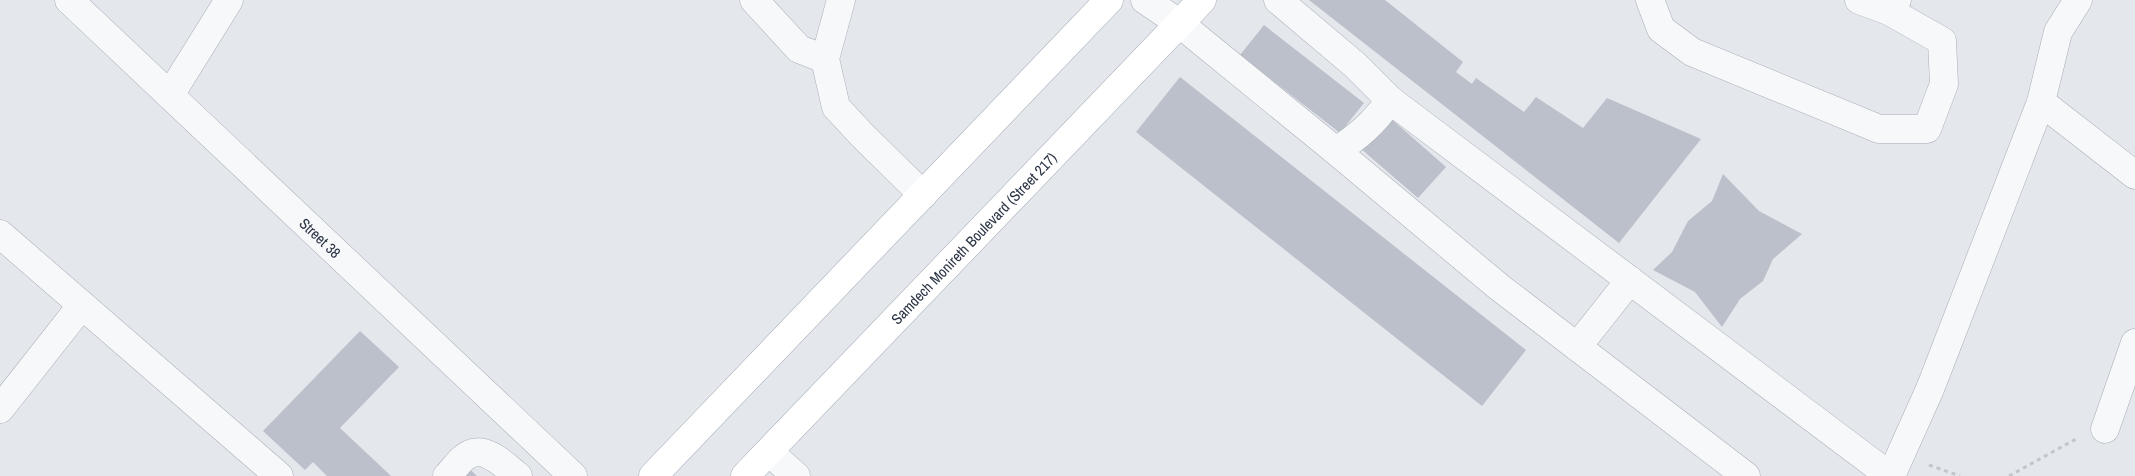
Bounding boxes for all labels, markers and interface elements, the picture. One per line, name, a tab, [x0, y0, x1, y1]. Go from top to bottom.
street label: Samdech Monireth Boulevard (Street 217)	[886, 147, 1061, 329]
street label: Street 38	[295, 213, 346, 262]

